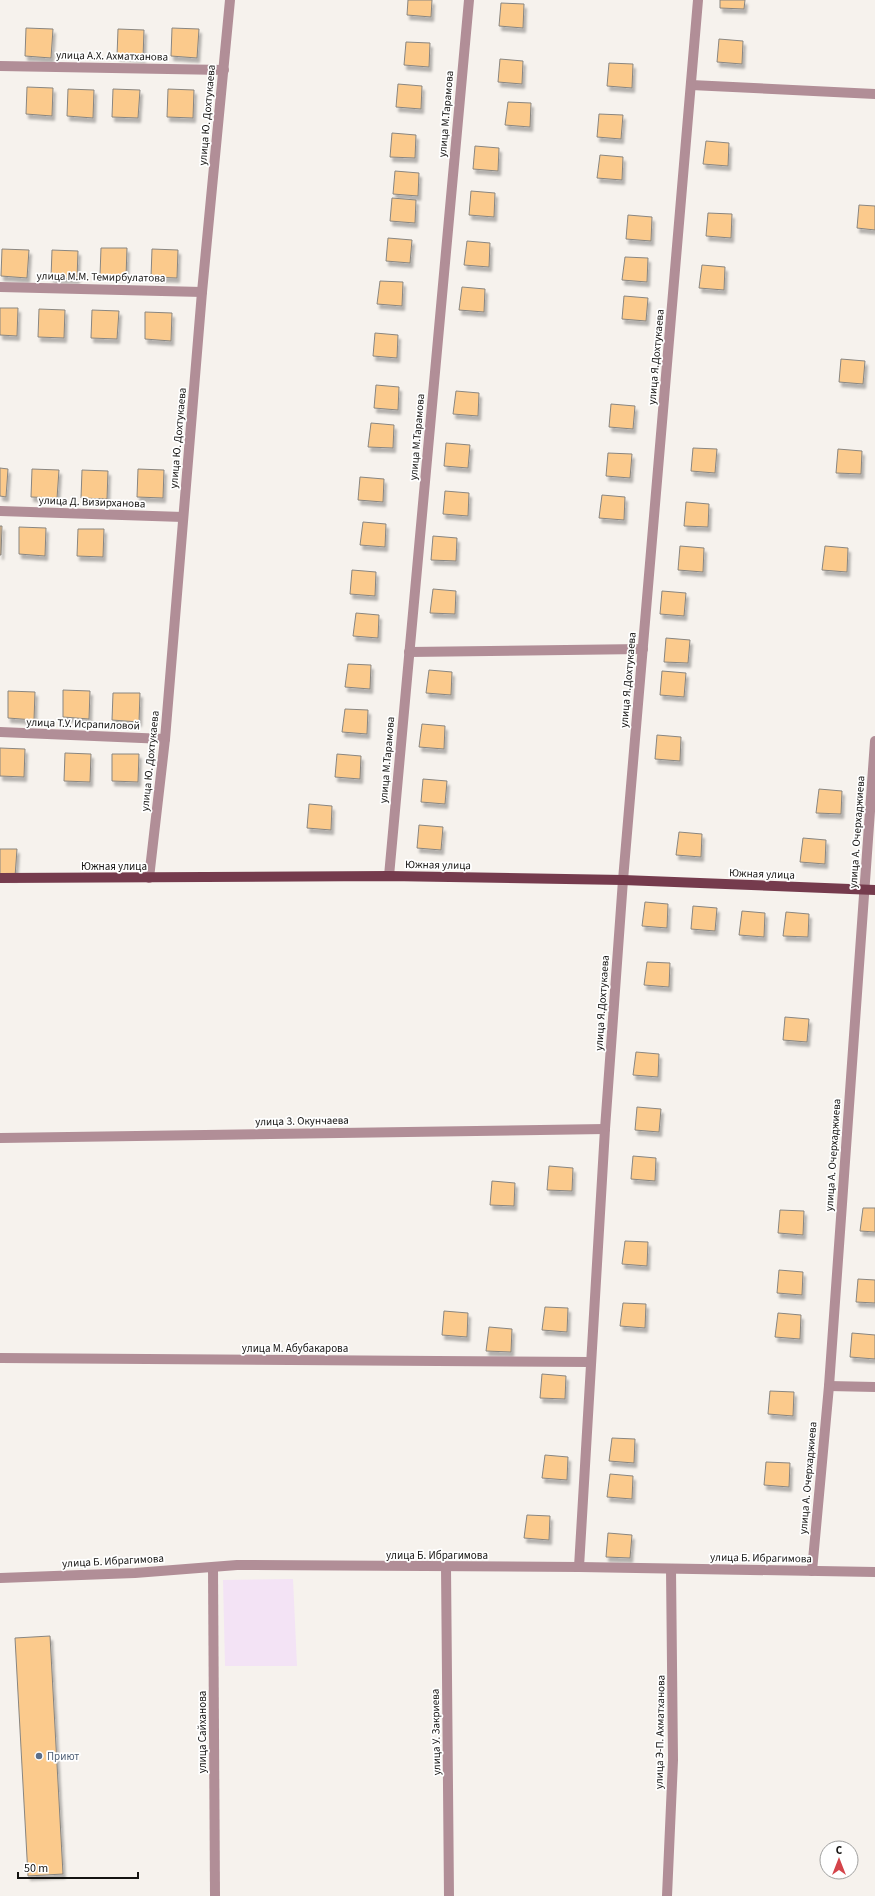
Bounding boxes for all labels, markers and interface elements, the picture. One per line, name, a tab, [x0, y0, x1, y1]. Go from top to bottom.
street label: улица А.Х. Ахматханова	[56, 48, 168, 64]
street label: улица Ю. Дохтукаева	[195, 64, 219, 166]
street label: улица М.Тарамова	[435, 70, 457, 158]
street label: улица М.М. Темирбулатова	[36, 268, 166, 286]
street label: улица Я.Дохтукаева	[644, 309, 668, 405]
street label: улица Ю. Дохтукаева	[166, 387, 190, 489]
street label: улица М.Тарамова	[406, 393, 428, 481]
street label: улица Д. Визирханова	[38, 493, 146, 511]
street label: улица Я.Дохтукаева	[616, 632, 640, 728]
street label: улица Ю. Дохтукаева	[137, 710, 163, 812]
street label: улица Т.У. Исрапиловой	[26, 715, 140, 733]
street label: улица М.Тарамова	[376, 716, 398, 804]
street label: улица А. Очерхаджиева	[846, 775, 868, 889]
street label: Южная улица	[405, 857, 471, 873]
street label: Южная улица	[81, 859, 147, 874]
street label: Южная улица	[729, 865, 795, 883]
street label: улица Я.Дохтукаева	[591, 955, 613, 1051]
street label: улица А. Очерхаджиева	[822, 1098, 844, 1212]
street label: улица З. Окунчаева	[255, 1113, 349, 1129]
street label: улица М. Абубакарова	[242, 1341, 348, 1356]
street label: улица А. Очерхаджиева	[796, 1421, 820, 1535]
street label: улица Б. Ибрагимова	[386, 1548, 488, 1563]
street label: улица Б. Ибрагимова	[710, 1550, 812, 1566]
street label: улица Б. Ибрагимова	[62, 1551, 164, 1571]
street label: улица Э-П. Ахматханова	[652, 1675, 668, 1789]
street label: улица У. Закриева	[428, 1689, 444, 1775]
street label: улица Сайханова	[195, 1691, 210, 1773]
place label: Приют	[47, 1749, 79, 1764]
marker: Приют	[34, 1751, 44, 1761]
north arrow	[819, 1840, 859, 1880]
text: С	[836, 1843, 843, 1858]
scale bar	[18, 1854, 138, 1880]
text: 50 m	[24, 1860, 48, 1877]

